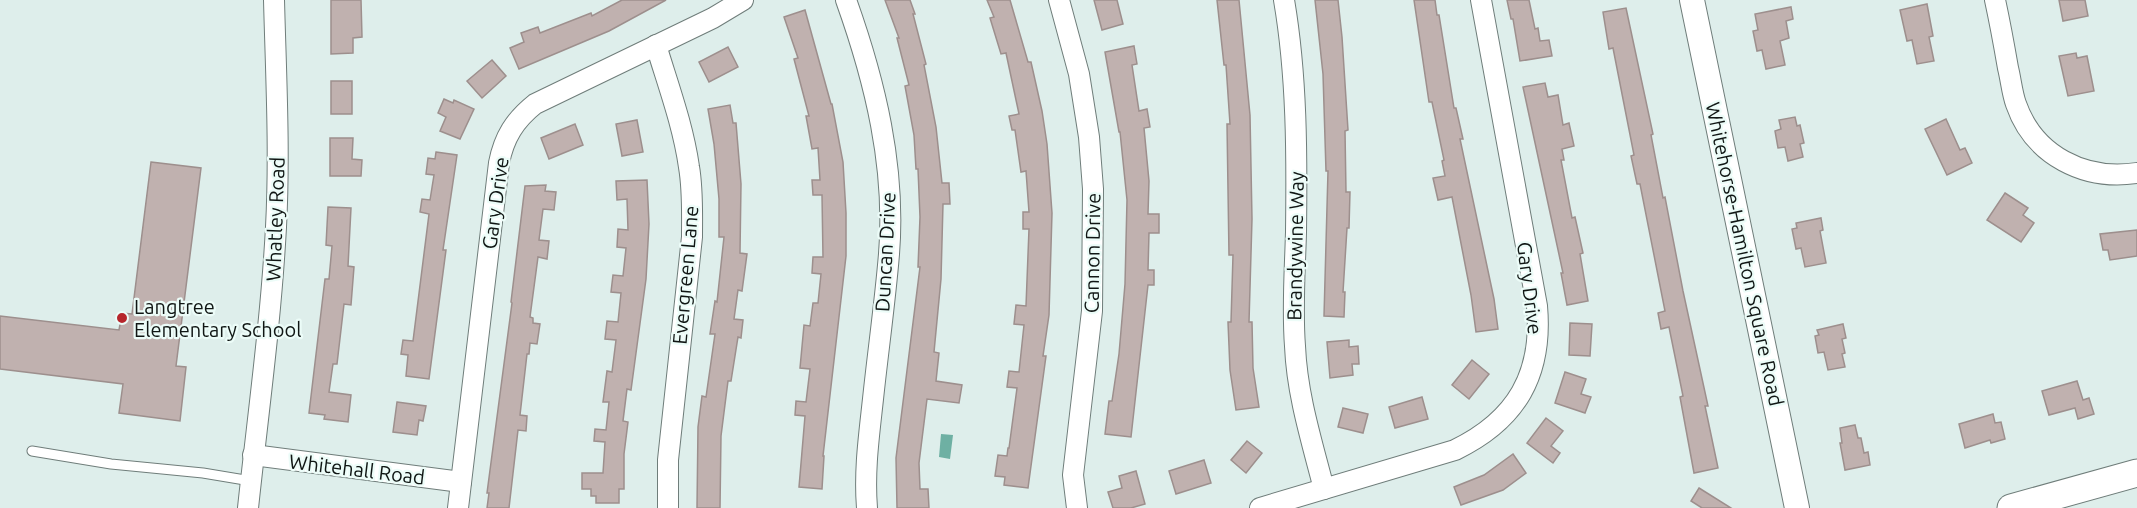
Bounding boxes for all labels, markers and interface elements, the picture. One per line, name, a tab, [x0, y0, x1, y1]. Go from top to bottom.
street label: Whitehorse-Hamilton Square Road	[1702, 100, 1788, 408]
street label: Gary Drive	[477, 155, 513, 251]
street label: Whatley Road	[261, 156, 289, 282]
street label: Brandywine Way	[1282, 171, 1308, 321]
street label: Duncan Drive	[870, 192, 900, 312]
street label: Cannon Drive	[1079, 193, 1105, 313]
street label: Evergreen Lane	[667, 205, 703, 345]
street label: Gary Drive	[1513, 240, 1547, 336]
place label: Langtree Elementary School	[134, 295, 301, 341]
marker: Langtree Elementary School	[115, 311, 129, 325]
street label: Whitehall Road	[288, 449, 426, 489]

